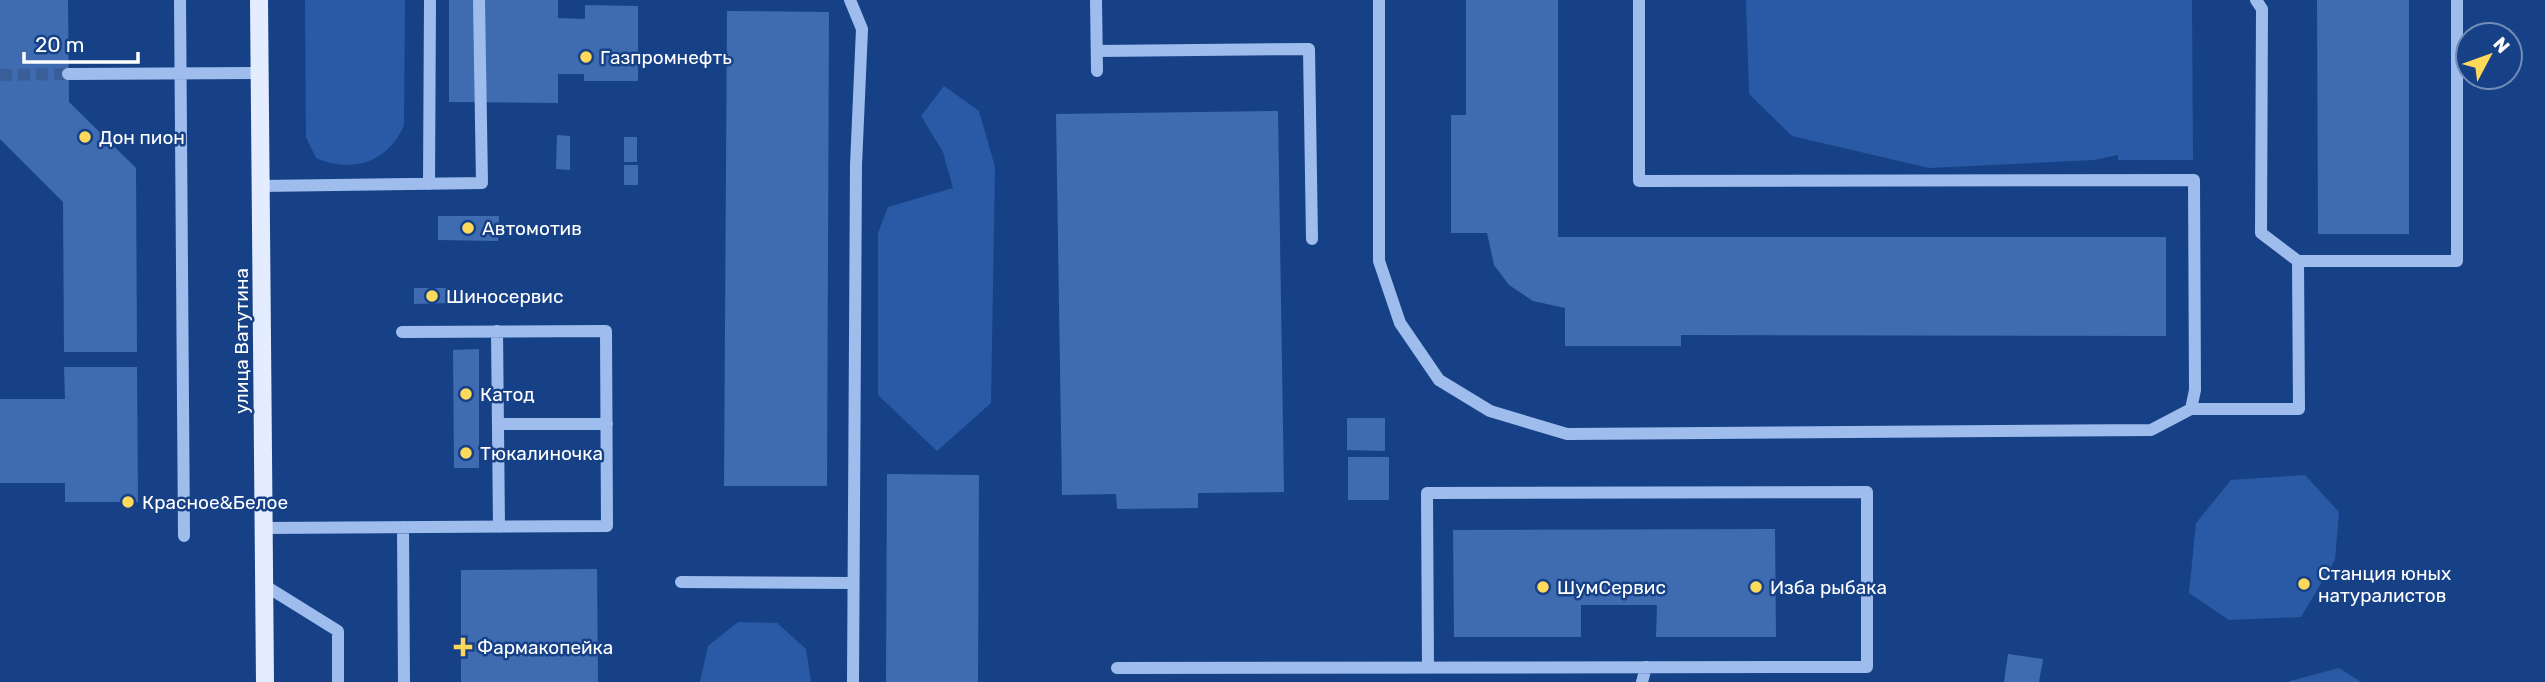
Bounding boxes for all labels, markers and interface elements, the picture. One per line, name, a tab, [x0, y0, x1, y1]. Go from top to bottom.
scale bar	[24, 21, 138, 65]
north arrow	[2454, 21, 2524, 91]
text: 20 m	[35, 32, 84, 57]
text: N	[2488, 32, 2515, 58]
place label: Газпромнефть	[600, 46, 732, 69]
marker: Газпромнефть	[578, 49, 594, 65]
place label: Дон пион	[99, 126, 185, 149]
marker: Дон пион	[77, 129, 93, 145]
place label: Автомотив	[482, 217, 582, 240]
marker: Автомотив	[460, 220, 476, 236]
street label: улица Ватутина	[230, 268, 253, 414]
place label: Шиносервис	[446, 285, 563, 308]
marker: Шиносервис	[424, 288, 440, 304]
place label: Катод	[480, 383, 535, 406]
marker: Катод	[458, 386, 474, 402]
place label: Тюкалиночка	[480, 442, 603, 465]
marker: Тюкалиночка	[458, 445, 474, 461]
place label: Красное&Белое	[142, 491, 288, 514]
marker: Красное&Белое	[120, 494, 136, 510]
place label: Станция юных натуралистов	[2318, 562, 2451, 607]
place label: ШумСервис	[1557, 576, 1666, 599]
place label: Изба рыбака	[1770, 576, 1887, 599]
marker: Станция юных натуралистов	[2296, 576, 2312, 592]
marker: ШумСервис	[1535, 579, 1551, 595]
marker: Изба рыбака	[1748, 579, 1764, 595]
place label: Фармакопейка	[477, 636, 613, 659]
marker: Фармакопейка	[455, 639, 471, 655]

